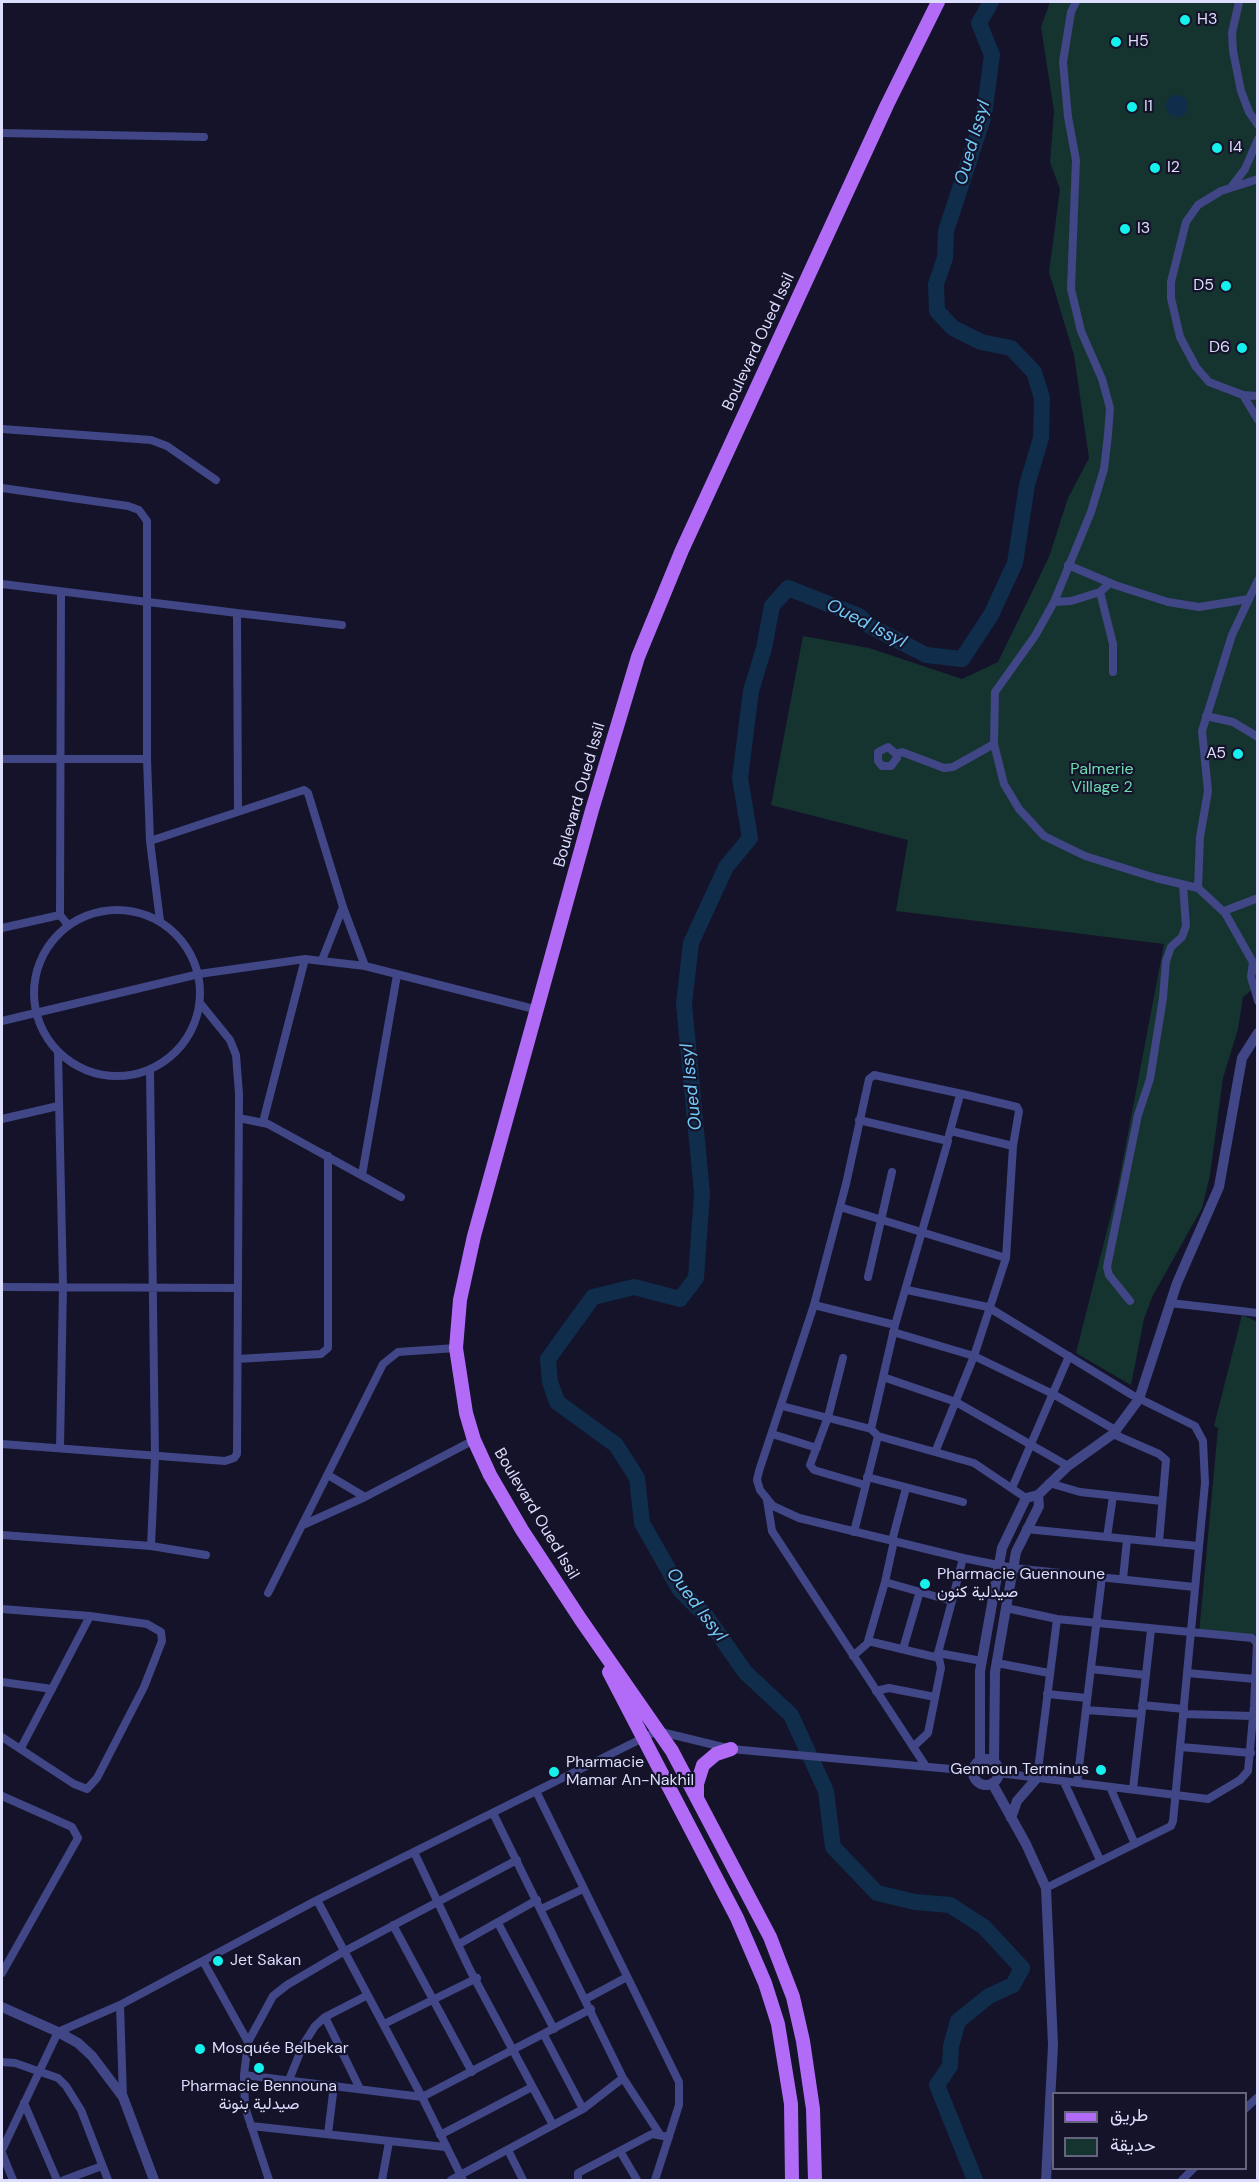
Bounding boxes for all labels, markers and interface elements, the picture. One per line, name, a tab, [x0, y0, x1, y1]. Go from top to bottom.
place label: H3	[1197, 10, 1217, 30]
marker: H3	[1178, 13, 1192, 27]
place label: H5	[1128, 32, 1149, 52]
marker: H5	[1109, 35, 1123, 49]
place label: I1	[1144, 97, 1153, 117]
water label: Oued Issyl	[951, 98, 995, 188]
marker: I1	[1125, 100, 1139, 114]
place label: I4	[1229, 138, 1242, 158]
marker: I4	[1210, 141, 1224, 155]
place label: I2	[1167, 158, 1180, 178]
marker: I2	[1148, 161, 1162, 175]
place label: I3	[1137, 219, 1150, 239]
marker: I3	[1118, 222, 1132, 236]
street label: Boulevard Oued Issil	[719, 270, 799, 414]
place label: D5	[1193, 276, 1214, 296]
marker: D5	[1219, 279, 1233, 293]
place label: D6	[1209, 338, 1230, 358]
marker: D6	[1235, 341, 1249, 355]
water label: Oued Issyl	[822, 595, 910, 653]
street label: Boulevard Oued Issil	[550, 721, 610, 869]
place label: A5	[1206, 744, 1226, 764]
marker: A5	[1231, 747, 1245, 761]
park label: Palmerie Village 2	[1070, 760, 1134, 798]
water label: Oued Issyl	[677, 1043, 707, 1131]
street label: Boulevard Oued Issil	[489, 1445, 583, 1583]
water label: Oued Issyl	[661, 1564, 731, 1646]
place label: Pharmacie Guennoune صيدلية كنون	[937, 1565, 1105, 1603]
marker: Pharmacie Guennoune صيدلية كنون	[918, 1577, 932, 1591]
place label: Pharmacie Mamar An-Nakhil	[566, 1753, 694, 1791]
place label: Gennoun Terminus	[950, 1760, 1089, 1780]
marker: Gennoun Terminus	[1094, 1763, 1108, 1777]
marker: Pharmacie Mamar An-Nakhil	[547, 1765, 561, 1779]
place label: Jet Sakan	[230, 1951, 301, 1971]
marker: Jet Sakan	[211, 1954, 225, 1968]
place label: Mosquée Belbekar	[212, 2039, 349, 2059]
marker: Mosquée Belbekar	[193, 2042, 207, 2056]
marker: Pharmacie Bennouna صيدلية بنونة	[252, 2061, 266, 2075]
place label: Pharmacie Bennouna صيدلية بنونة	[181, 2077, 337, 2115]
legend	[1052, 2092, 1247, 2170]
text: طريق	[1110, 2103, 1148, 2127]
text: حديقة	[1110, 2133, 1156, 2157]

